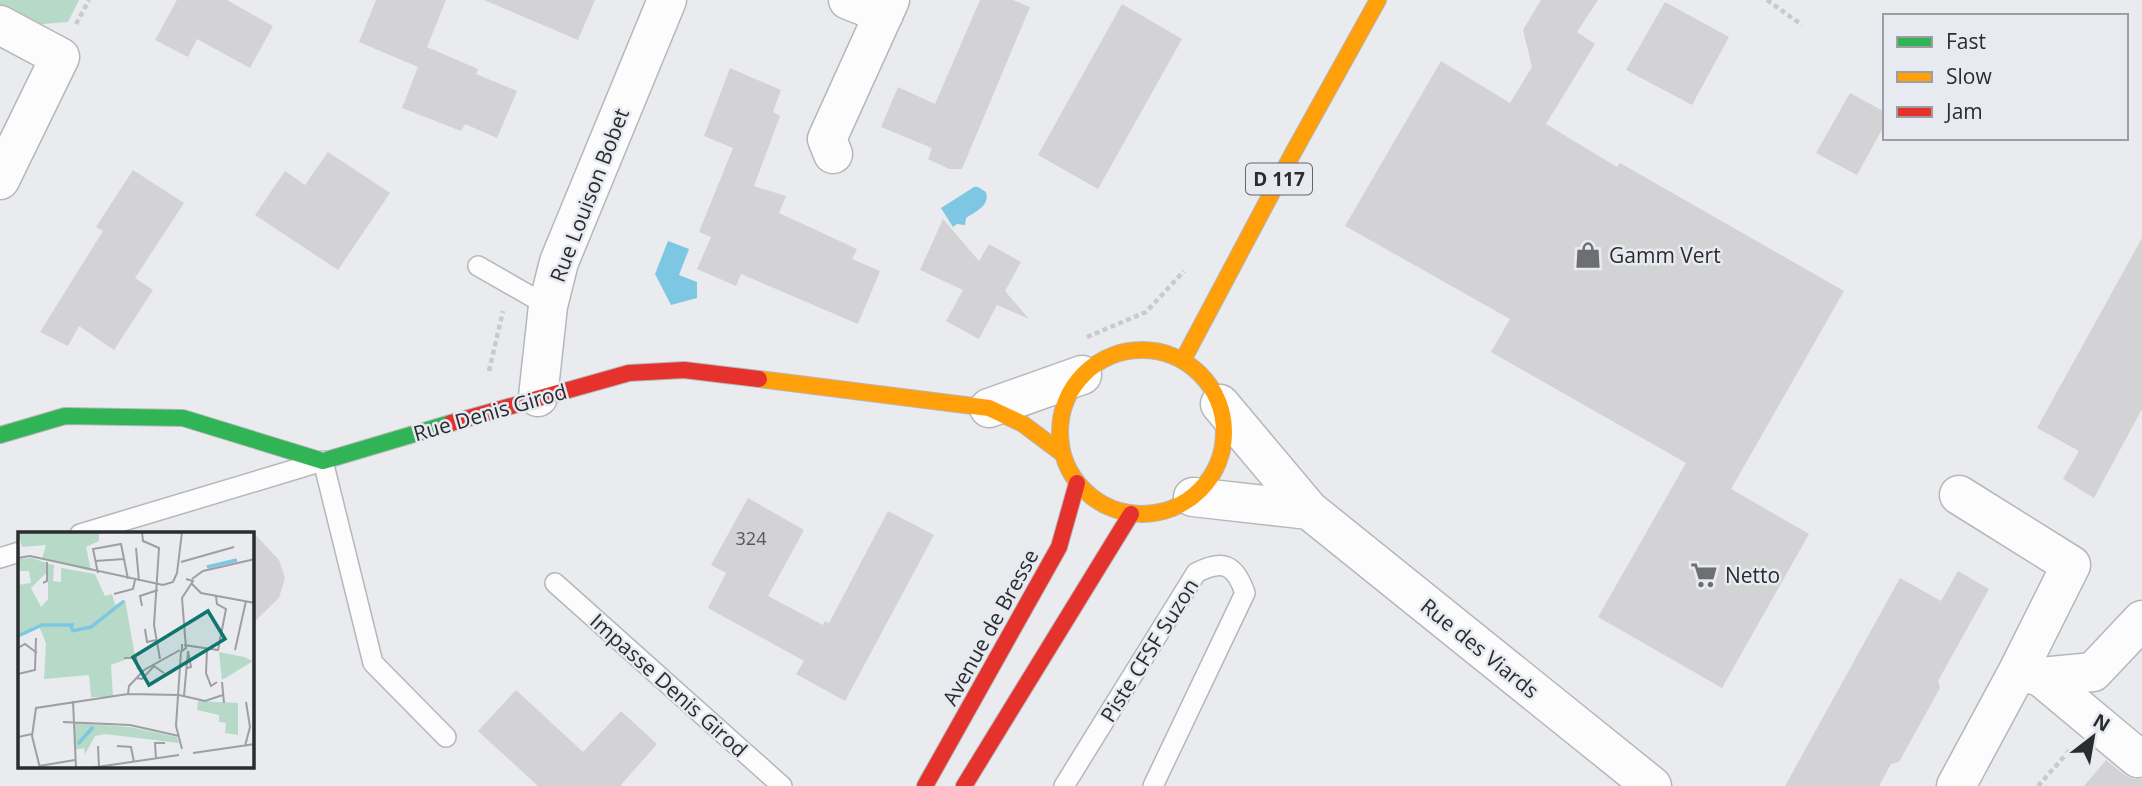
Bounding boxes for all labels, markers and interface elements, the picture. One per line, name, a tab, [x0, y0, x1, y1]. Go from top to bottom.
legend	[1883, 14, 2128, 140]
text: Fast	[1946, 27, 1986, 55]
text: Slow	[1946, 62, 1992, 90]
text: Jam	[1944, 97, 1983, 125]
street label: Rue Louison Bobet	[543, 104, 635, 286]
road number: D 117	[1246, 164, 1312, 195]
shop icon: Gamm Vert	[1573, 240, 1603, 270]
place label: Gamm Vert	[1609, 241, 1721, 269]
street label: Rue Denis Girod	[410, 377, 570, 447]
house number: 324	[736, 526, 766, 550]
inset map	[18, 532, 254, 768]
street label: Avenue de Bresse	[935, 544, 1045, 710]
supermarket icon: Netto	[1689, 560, 1719, 590]
place label: Netto	[1725, 561, 1780, 589]
street label: Piste CFSF Suzon	[1094, 573, 1204, 727]
street label: Rue des Viards	[1415, 592, 1545, 704]
street label: Impasse Denis Girod	[584, 607, 754, 763]
north arrow	[2058, 702, 2128, 772]
text: N	[2088, 707, 2115, 738]

